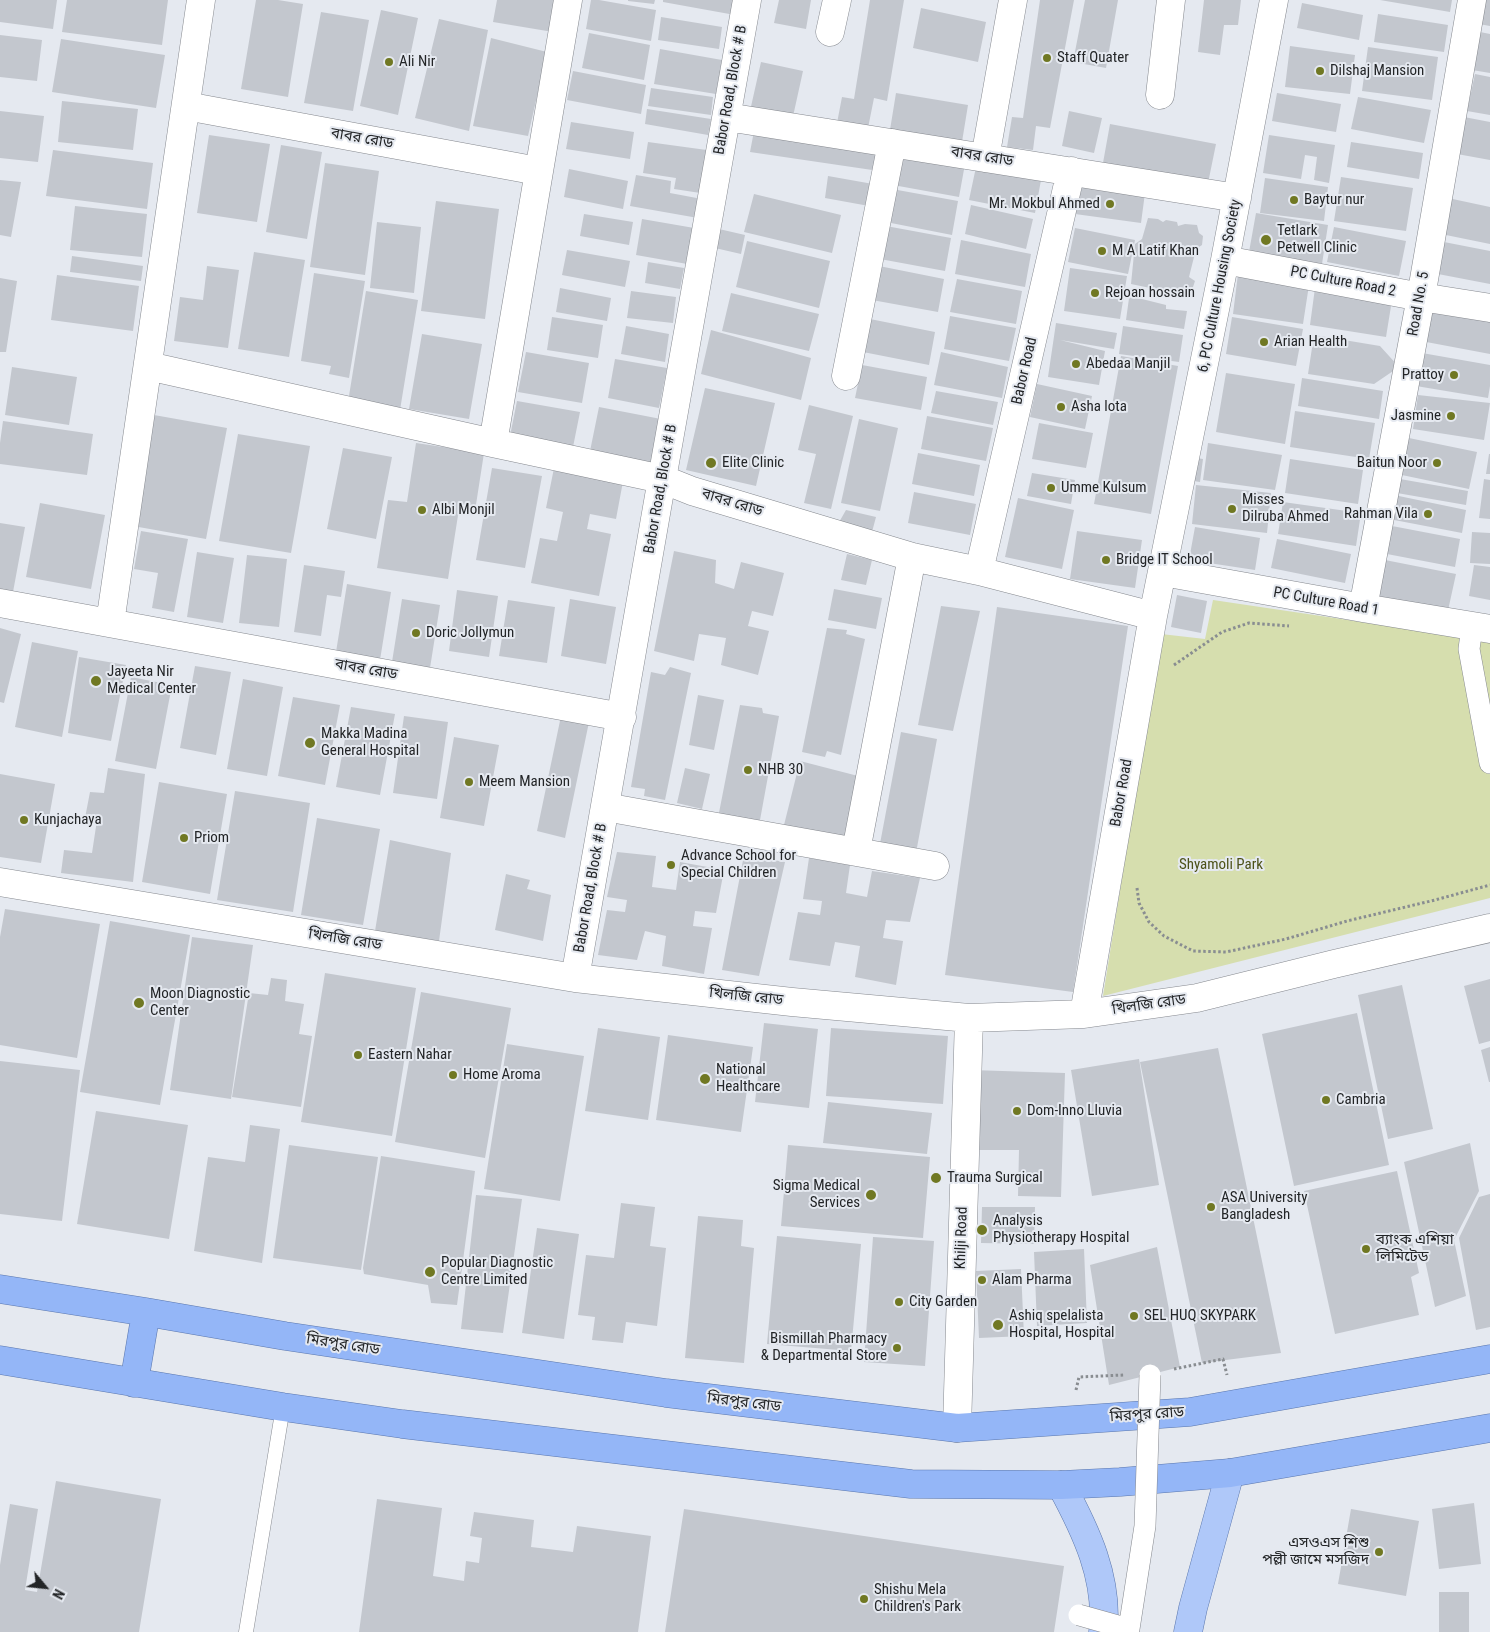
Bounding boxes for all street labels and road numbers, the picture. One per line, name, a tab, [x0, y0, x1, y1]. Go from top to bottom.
street label: Babor Road, Block # B	[711, 24, 751, 156]
street label: বাবর রোড	[329, 125, 395, 153]
street label: বাবর রোড	[949, 143, 1015, 171]
street label: 6, PC Culture Housing Society	[1194, 198, 1246, 374]
street label: PC Culture Road 2	[1289, 263, 1397, 301]
street label: Road No. 5	[1404, 270, 1434, 338]
street label: Babor Road	[1009, 336, 1041, 406]
street label: Babor Road, Block # B	[641, 423, 681, 555]
street label: বাবর রোড	[699, 485, 765, 521]
street label: PC Culture Road 1	[1272, 584, 1380, 620]
street label: বাবর রোড	[333, 656, 399, 684]
street label: Babor Road	[1107, 758, 1137, 828]
street label: Babor Road, Block # B	[571, 822, 611, 954]
street label: খিলজি রোড	[307, 925, 383, 955]
street label: খিলজি রোড	[708, 984, 784, 1010]
street label: খিলজি রোড	[1111, 991, 1187, 1019]
street label: Khilji Road	[952, 1206, 972, 1270]
street label: মিরপুর রোড	[305, 1330, 381, 1360]
street label: মিরপুর রোড	[706, 1390, 782, 1416]
street label: মিরপুর রোড	[1109, 1403, 1185, 1427]

